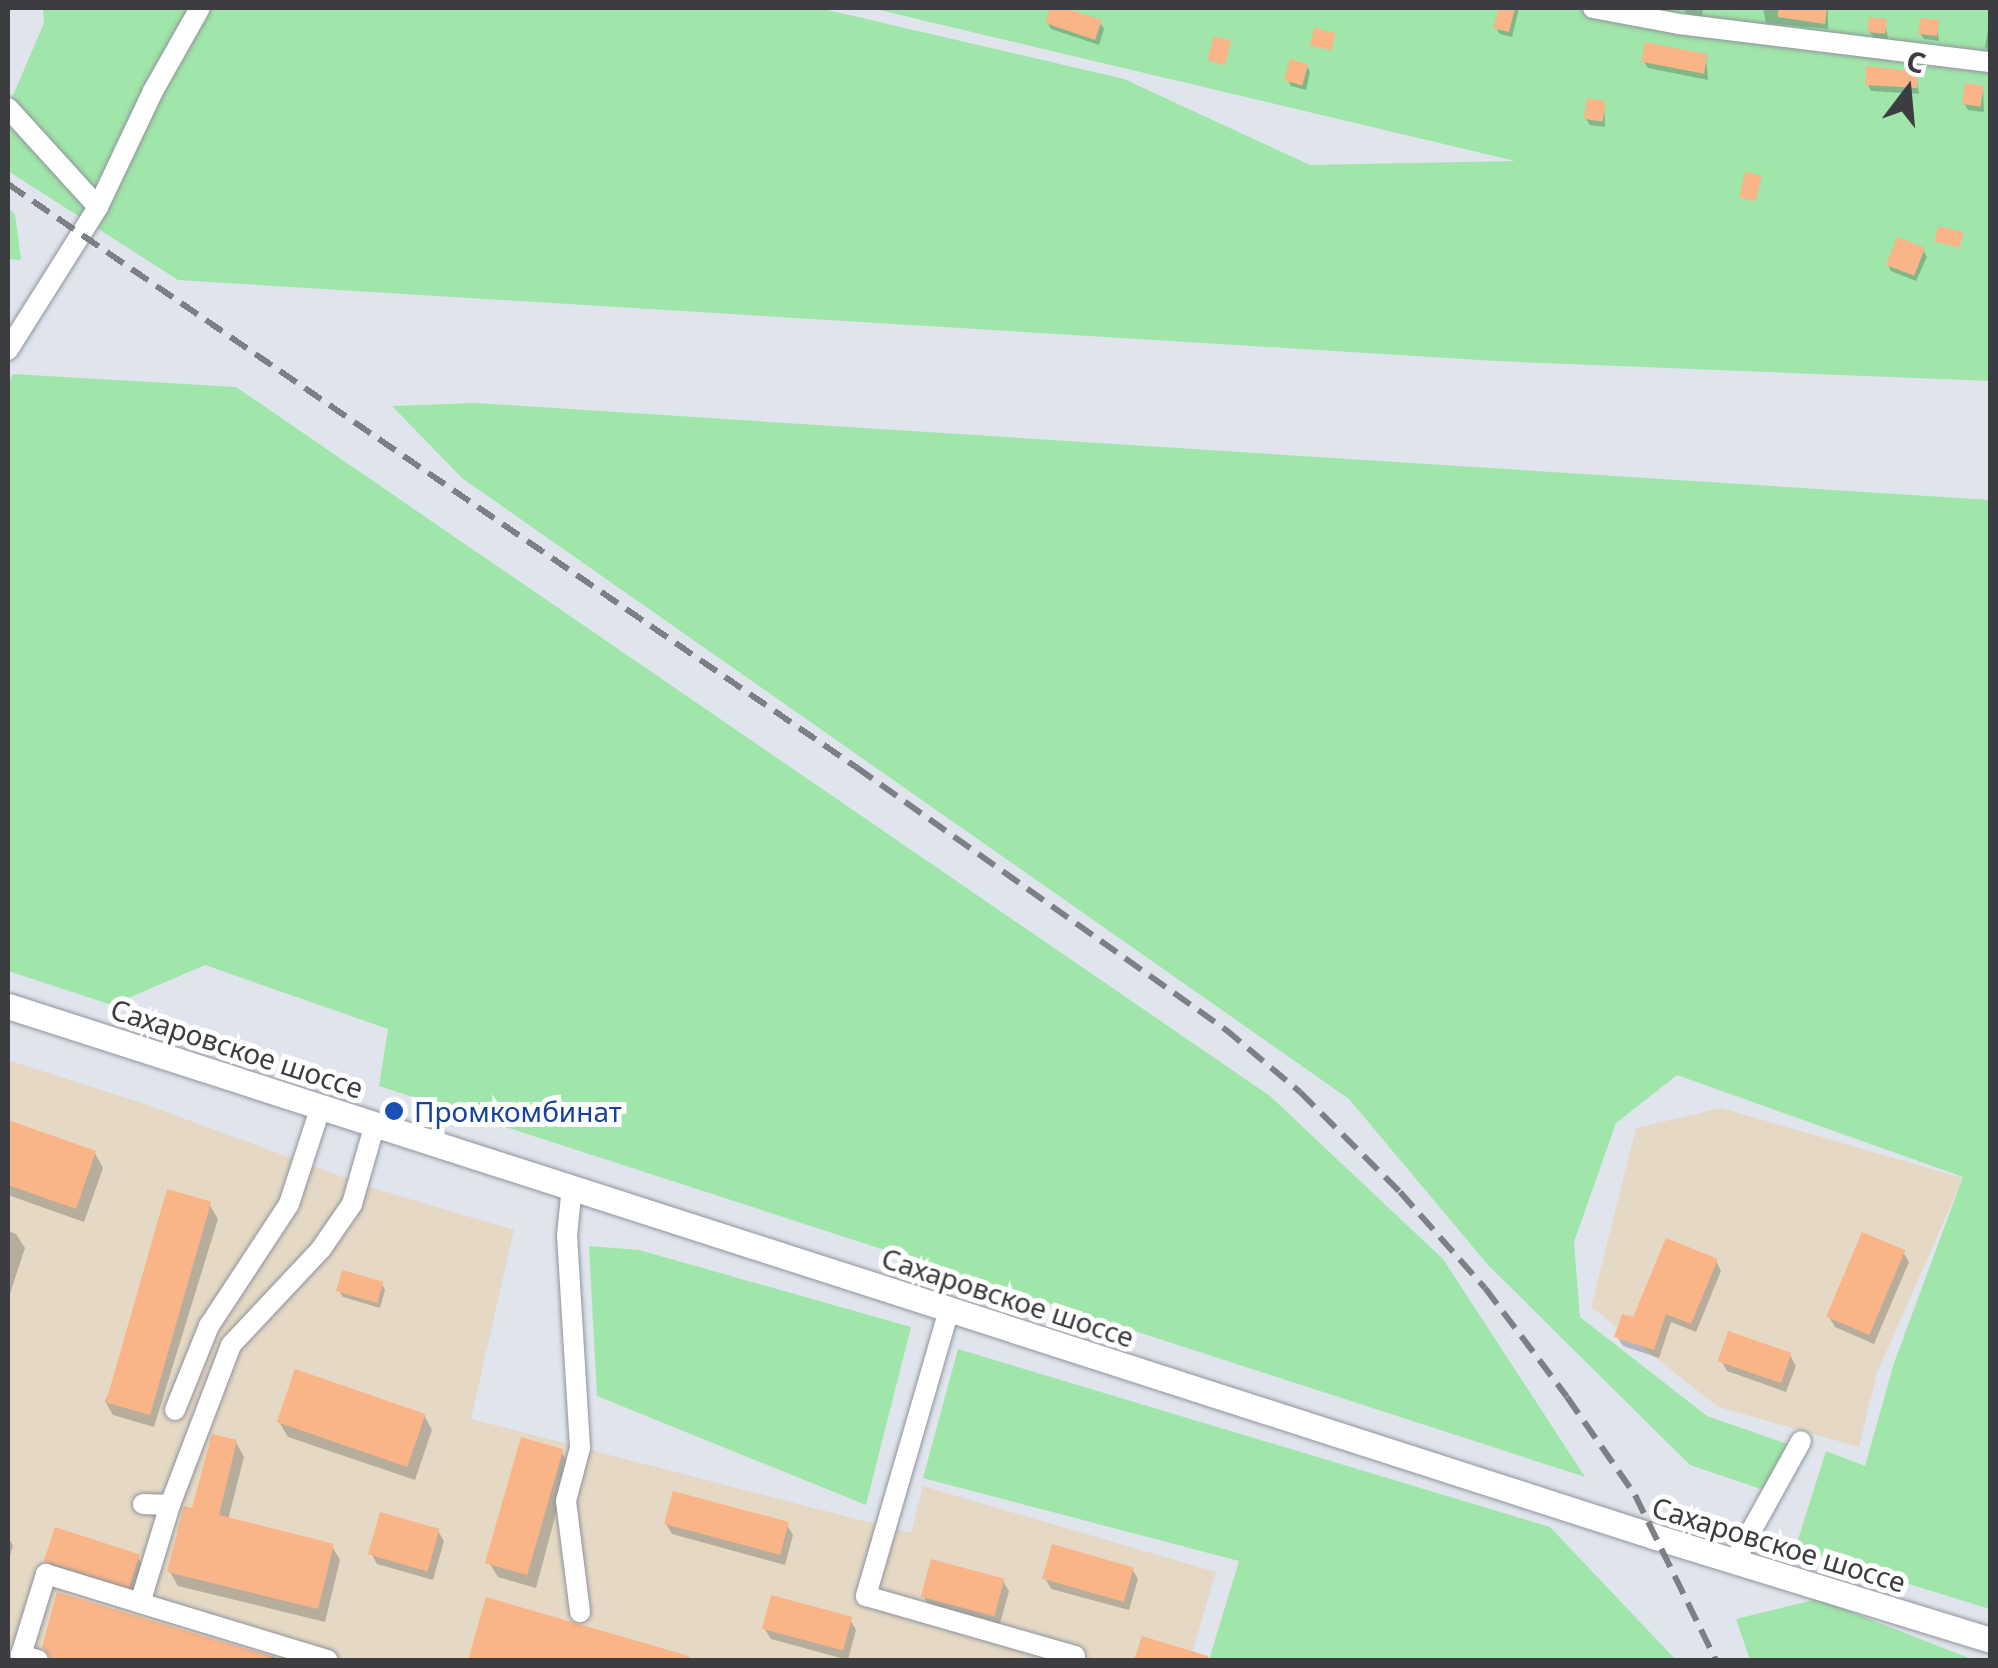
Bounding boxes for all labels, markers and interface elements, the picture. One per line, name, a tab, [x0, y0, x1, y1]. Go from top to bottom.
north arrow	[1858, 40, 1958, 140]
text: С	[1902, 40, 1930, 82]
street label: Сахаровское шоссе	[107, 991, 367, 1105]
place label: Промкомбинат	[414, 1094, 622, 1128]
marker: Промкомбинат	[383, 1100, 405, 1122]
street label: Сахаровское шоссе	[878, 1240, 1138, 1354]
street label: Сахаровское шоссе	[1648, 1489, 1910, 1599]

